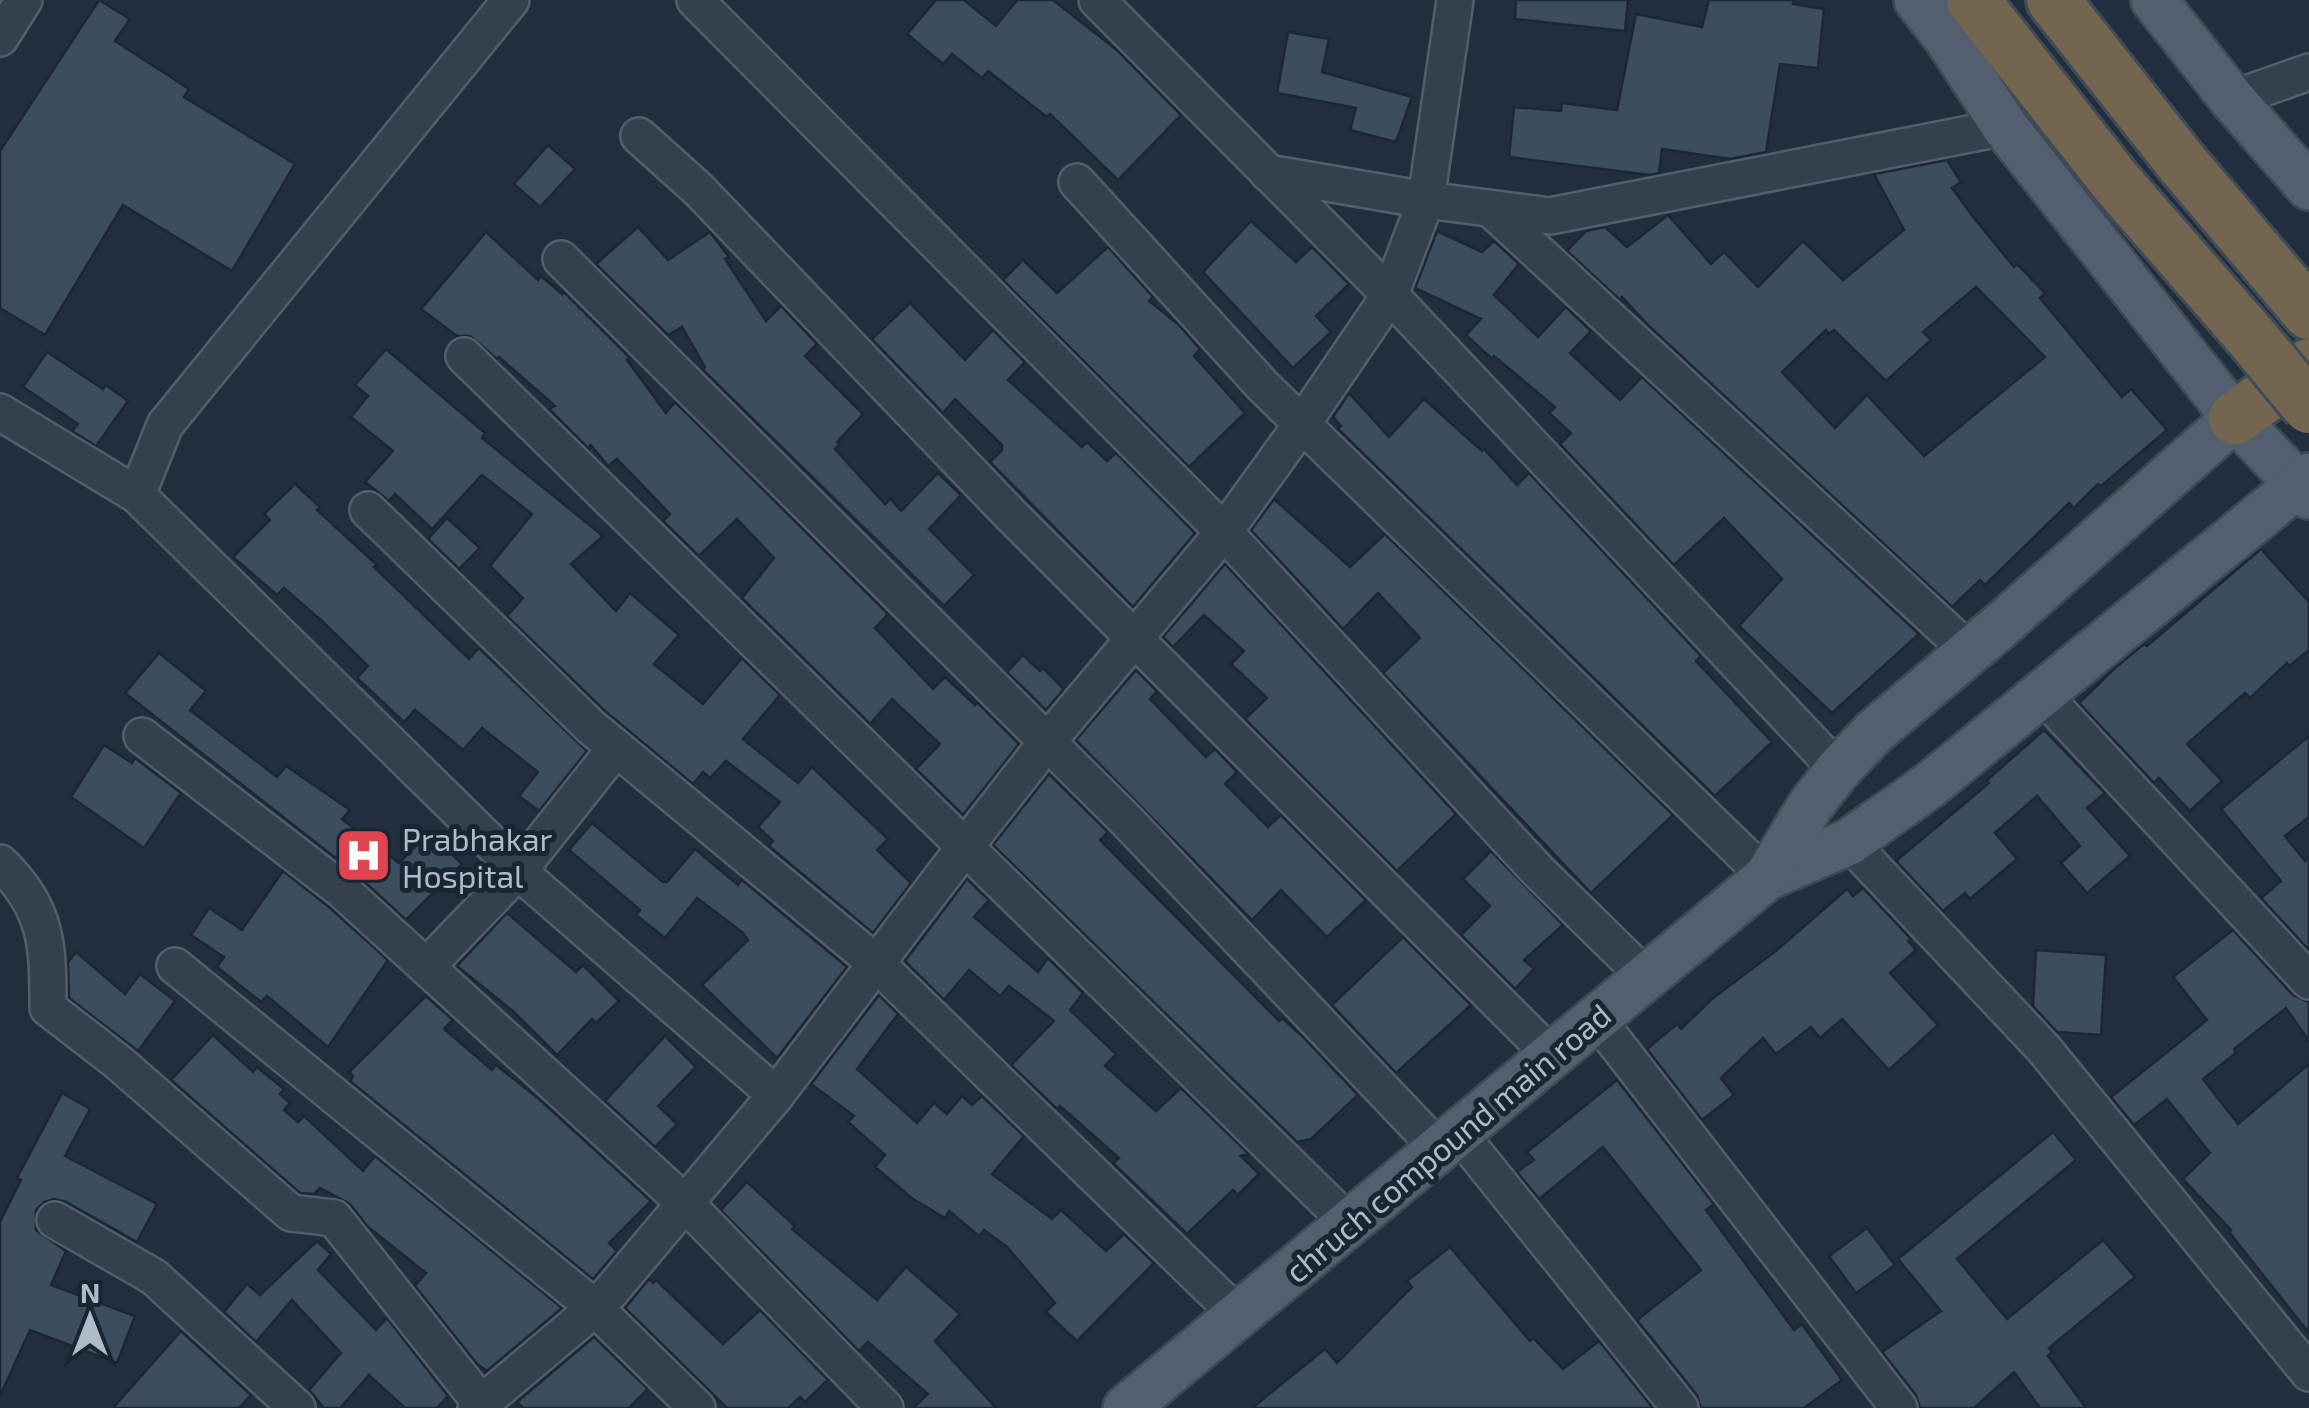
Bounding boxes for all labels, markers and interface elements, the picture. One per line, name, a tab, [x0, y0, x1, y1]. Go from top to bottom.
place label: Prabhakar Hospital	[402, 819, 553, 894]
hospital icon: Prabhakar Hospital	[333, 826, 393, 886]
street label: chruch compound main road	[1277, 995, 1617, 1289]
north arrow	[40, 1268, 140, 1368]
text: N	[80, 1275, 100, 1309]

